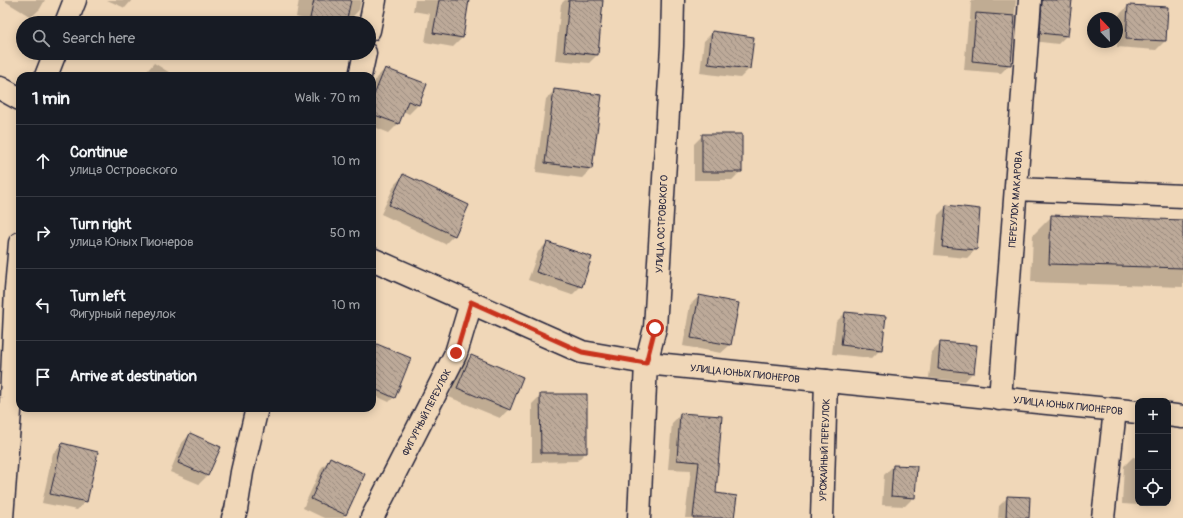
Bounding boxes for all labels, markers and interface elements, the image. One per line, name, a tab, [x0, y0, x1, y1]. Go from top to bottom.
north arrow	[1087, 12, 1123, 48]
search box	[16, 16, 376, 60]
icon: search	[30, 27, 52, 49]
text: Search here	[62, 29, 135, 48]
text: 1 min	[32, 88, 70, 109]
text: Walk · 70 m	[294, 90, 360, 106]
text: Continue	[70, 143, 128, 162]
icon: ahead	[32, 150, 54, 172]
street label: ПЕРЕУЛОК МАКАРОВА	[1007, 150, 1025, 248]
text: 10 m	[332, 153, 360, 169]
text: улица Островского	[70, 162, 178, 178]
street label: УЛИЦА ОСТРОВСКОГО	[653, 175, 671, 273]
text: Turn right	[70, 215, 131, 234]
icon: right	[32, 222, 54, 244]
text: 50 m	[330, 225, 360, 241]
text: улица Юных Пионеров	[70, 234, 194, 250]
text: Turn left	[70, 287, 126, 306]
icon: left	[32, 294, 54, 316]
text: 10 m	[332, 297, 360, 313]
text: Фигурный переулок	[70, 306, 176, 322]
route start	[646, 319, 664, 337]
route end	[447, 344, 465, 362]
street label: УЛИЦА ЮНЫХ ПИОНЕРОВ	[689, 362, 801, 386]
icon: arrive	[32, 366, 54, 388]
street label: ФИГУРНЫЙ ПЕРЕУЛОК	[399, 366, 454, 458]
text: Arrive at destination	[70, 367, 197, 386]
street label: УЛИЦА ЮНЫХ ПИОНЕРОВ	[1012, 394, 1124, 418]
street label: УРОЖАЙНЫЙ ПЕРЕУЛОК	[816, 398, 833, 502]
map controls	[1135, 398, 1171, 506]
button: +	[1135, 398, 1171, 434]
button: −	[1135, 434, 1171, 470]
button: locate	[1135, 470, 1171, 506]

